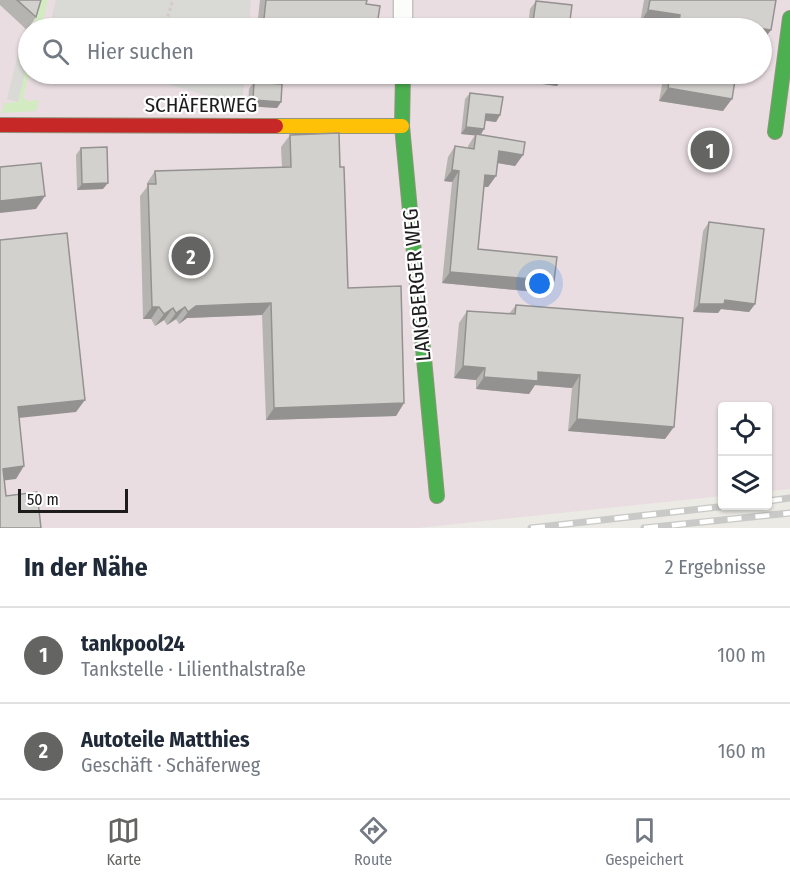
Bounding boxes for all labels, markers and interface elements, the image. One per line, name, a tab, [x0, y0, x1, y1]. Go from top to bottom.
search box	[18, 18, 772, 84]
icon: search	[39, 35, 72, 68]
text: Hier suchen	[87, 38, 194, 65]
street label: SCHÄFERWEG	[145, 92, 257, 118]
pin: 1	[690, 128, 730, 172]
street label: LANGBERGER WEG	[397, 207, 437, 363]
pin: 2	[172, 234, 210, 278]
your location	[525, 269, 554, 298]
map controls	[718, 402, 772, 510]
button: locate	[718, 402, 772, 456]
button: layers	[718, 456, 772, 510]
scale bar	[18, 486, 128, 514]
text: 50 m	[27, 490, 59, 509]
text: In der Nähe	[24, 552, 148, 583]
text: 2 Ergebnisse	[665, 555, 766, 579]
text: tankpool24	[81, 630, 185, 657]
text: 1	[39, 643, 48, 667]
text: 100 m	[717, 643, 766, 667]
text: Tankstelle · Lilienthalstraße	[81, 657, 306, 681]
text: Autoteile Matthies	[81, 726, 250, 753]
text: 2	[39, 739, 48, 763]
text: 160 m	[718, 739, 766, 763]
text: Geschäft · Schäferweg	[81, 753, 260, 777]
tab: Karte	[106, 814, 141, 869]
tab: Route	[354, 814, 392, 869]
tab: Gespeichert	[605, 814, 684, 869]

